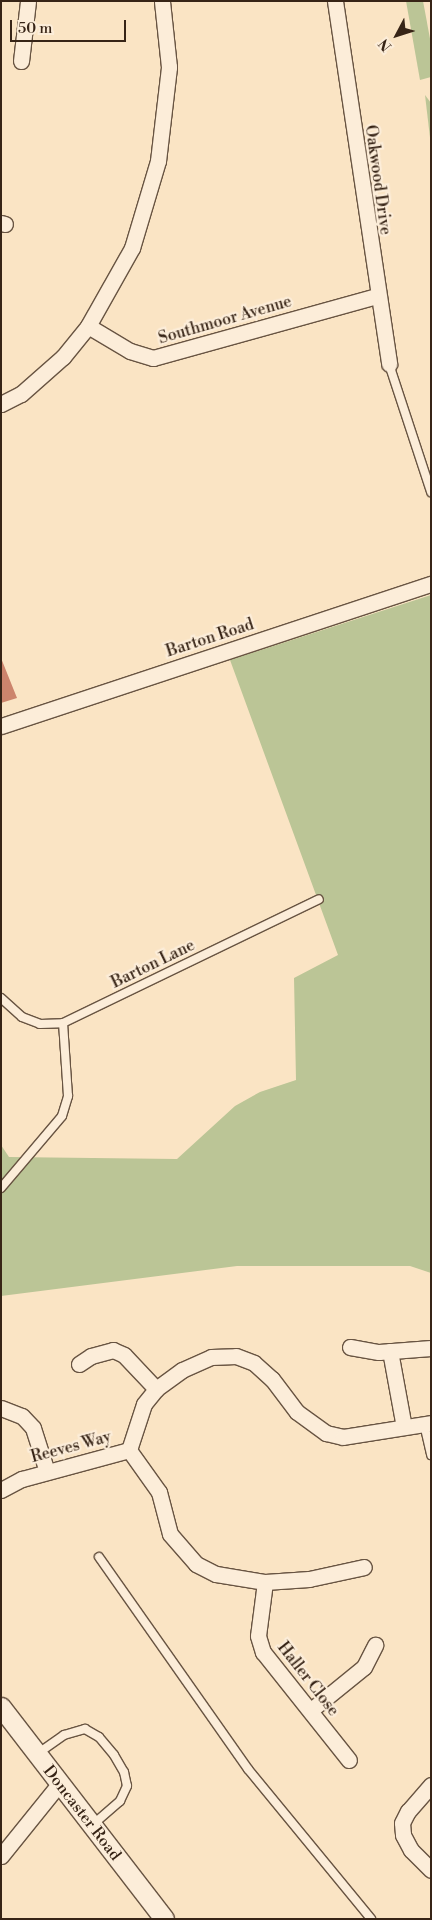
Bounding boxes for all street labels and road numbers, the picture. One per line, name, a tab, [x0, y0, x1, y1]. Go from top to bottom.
street label: Oakwood Drive	[361, 124, 395, 236]
street label: Southmoor Avenue	[156, 292, 294, 348]
street label: Barton Road	[164, 615, 256, 661]
street label: Barton Lane	[108, 936, 198, 992]
street label: Reeves Way	[29, 1427, 113, 1467]
street label: Haller Close	[273, 1638, 343, 1720]
street label: Doncaster Road	[39, 1762, 125, 1864]

